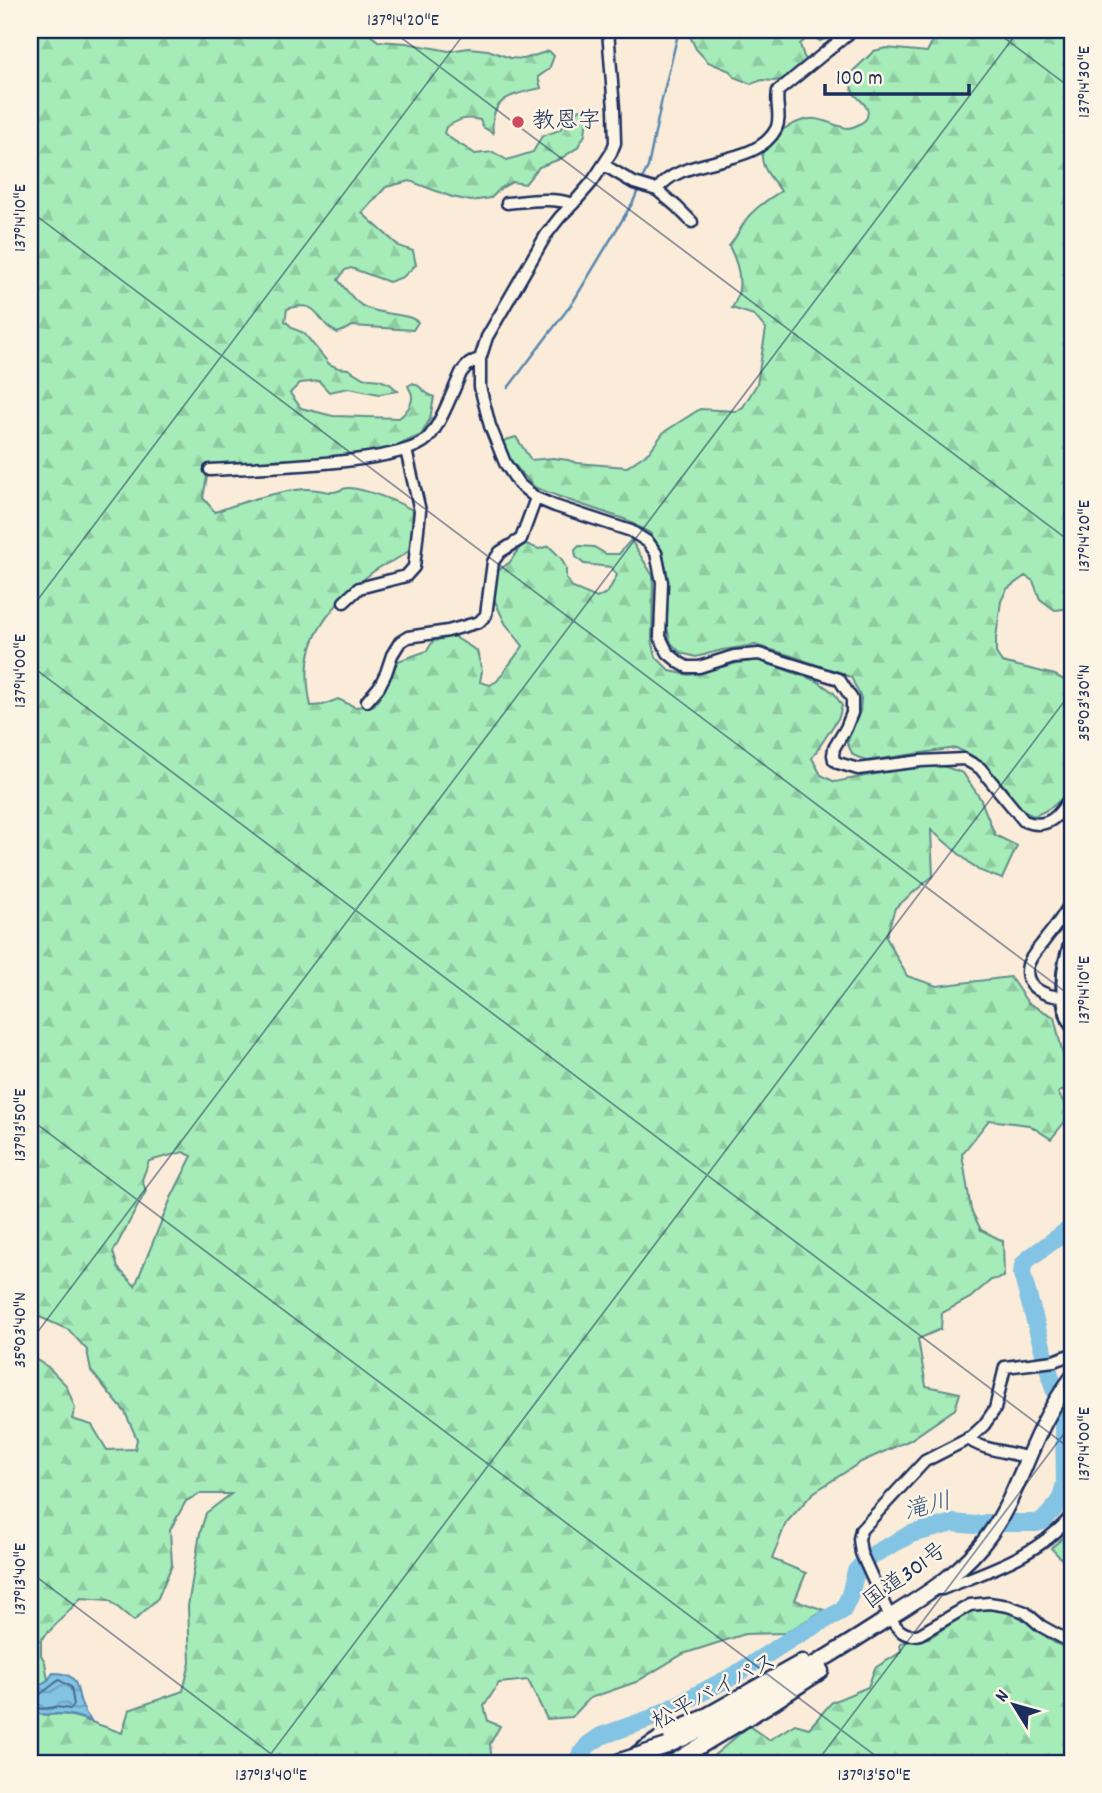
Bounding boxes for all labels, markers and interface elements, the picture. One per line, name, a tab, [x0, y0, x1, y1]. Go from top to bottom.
text: 137°14'20"E	[367, 9, 439, 34]
text: 137°14'30"E	[1073, 46, 1098, 118]
scale bar	[825, 52, 969, 96]
text: 100 m	[836, 65, 883, 95]
place label: 教恩字	[532, 106, 601, 139]
marker: 教恩字	[510, 114, 526, 130]
text: 137°14'10"E	[9, 184, 34, 252]
text: 137°14'20"E	[1073, 500, 1098, 572]
text: 137°14'00"E	[9, 634, 34, 708]
text: 35°03'30"N	[1073, 665, 1098, 741]
text: 137°14'10"E	[1073, 956, 1098, 1024]
text: 137°13'50"E	[9, 1089, 34, 1161]
text: 35°03'40"N	[9, 1292, 34, 1368]
text: 137°14'00"E	[1073, 1407, 1098, 1481]
water label: 滝川	[901, 1486, 955, 1530]
street label: 国道301号	[857, 1535, 955, 1619]
text: 137°13'40"E	[9, 1543, 34, 1615]
street label: 松平バイパス	[647, 1646, 783, 1740]
north arrow	[979, 1671, 1050, 1741]
text: N	[990, 1685, 1017, 1709]
text: 137°13'40"E	[235, 1764, 307, 1789]
text: 137°13'50"E	[838, 1764, 910, 1789]

